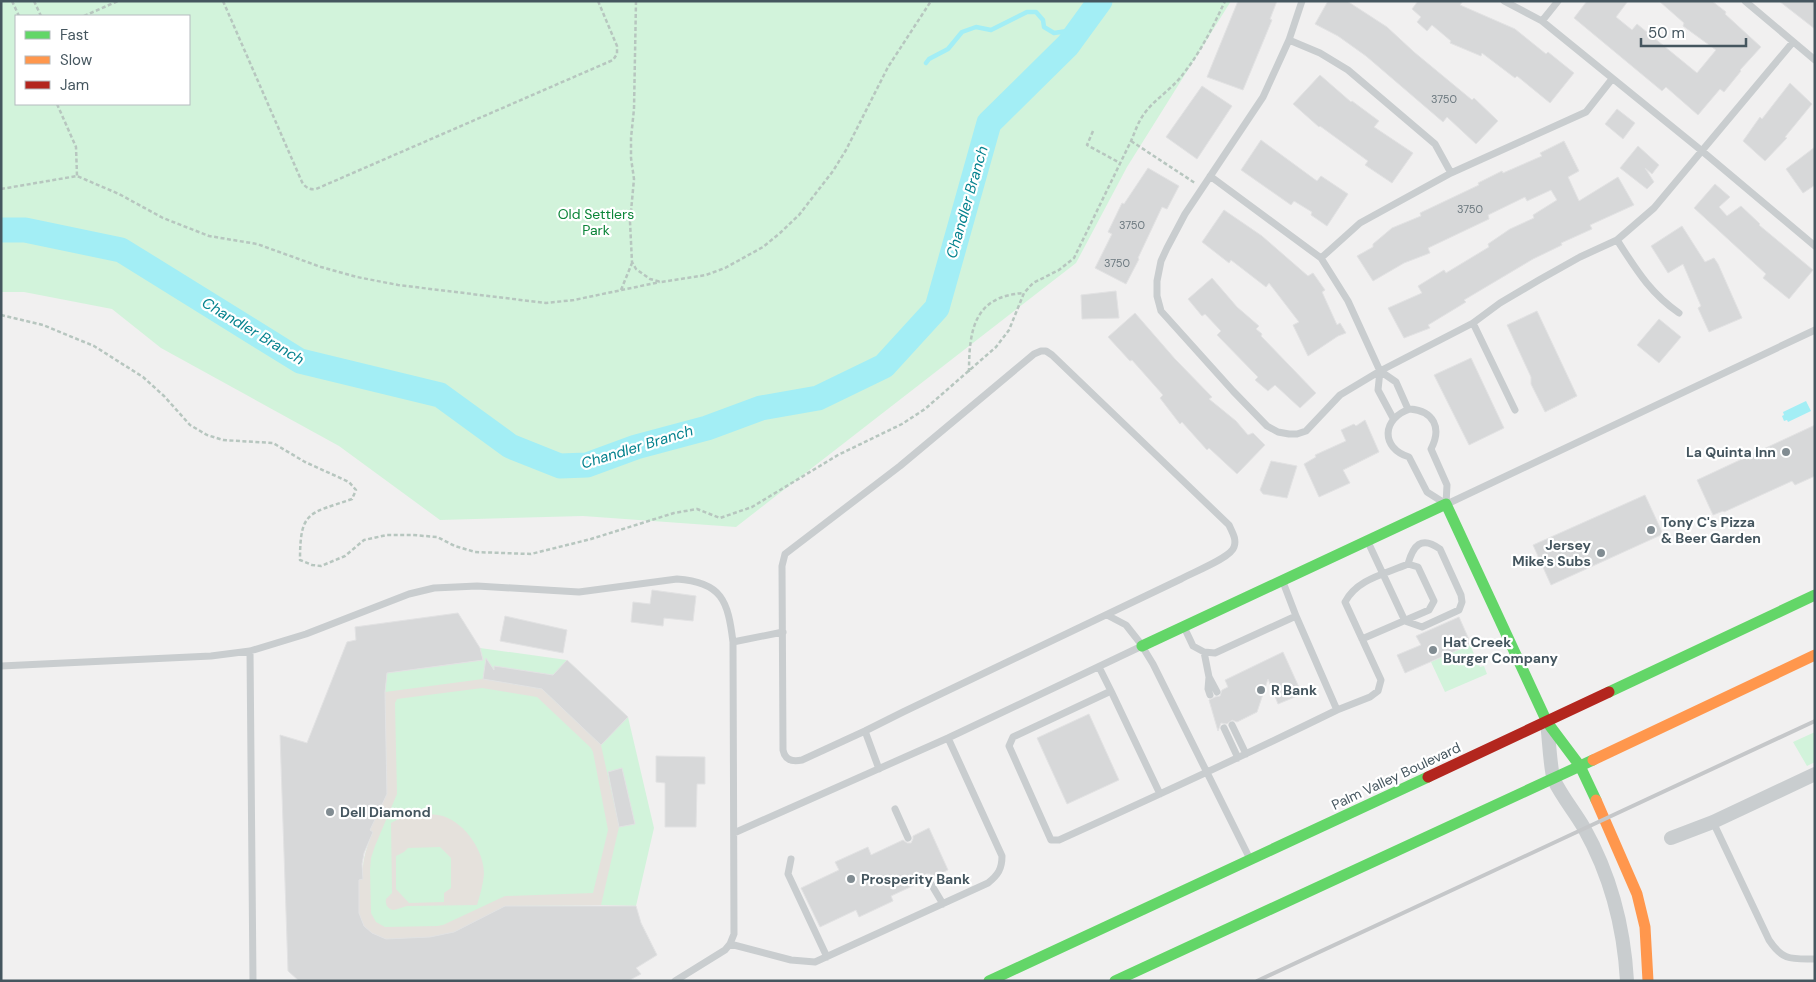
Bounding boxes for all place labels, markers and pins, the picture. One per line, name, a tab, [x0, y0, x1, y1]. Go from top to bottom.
place label: La Quinta Inn	[1686, 443, 1776, 461]
marker: La Quinta Inn	[1780, 446, 1792, 458]
place label: Tony C's Pizza & Beer Garden	[1661, 513, 1761, 547]
marker: Tony C's Pizza & Beer Garden	[1645, 524, 1657, 536]
place label: Jersey Mike's Subs	[1512, 536, 1592, 570]
marker: Jersey Mike's Subs	[1595, 547, 1607, 559]
place label: Hat Creek Burger Company	[1443, 633, 1558, 667]
marker: Hat Creek Burger Company	[1427, 644, 1439, 656]
place label: R Bank	[1271, 681, 1317, 699]
marker: R Bank	[1255, 684, 1267, 696]
place label: Dell Diamond	[340, 803, 431, 821]
marker: Dell Diamond	[324, 806, 336, 818]
place label: Prosperity Bank	[861, 870, 970, 888]
marker: Prosperity Bank	[845, 873, 857, 885]

